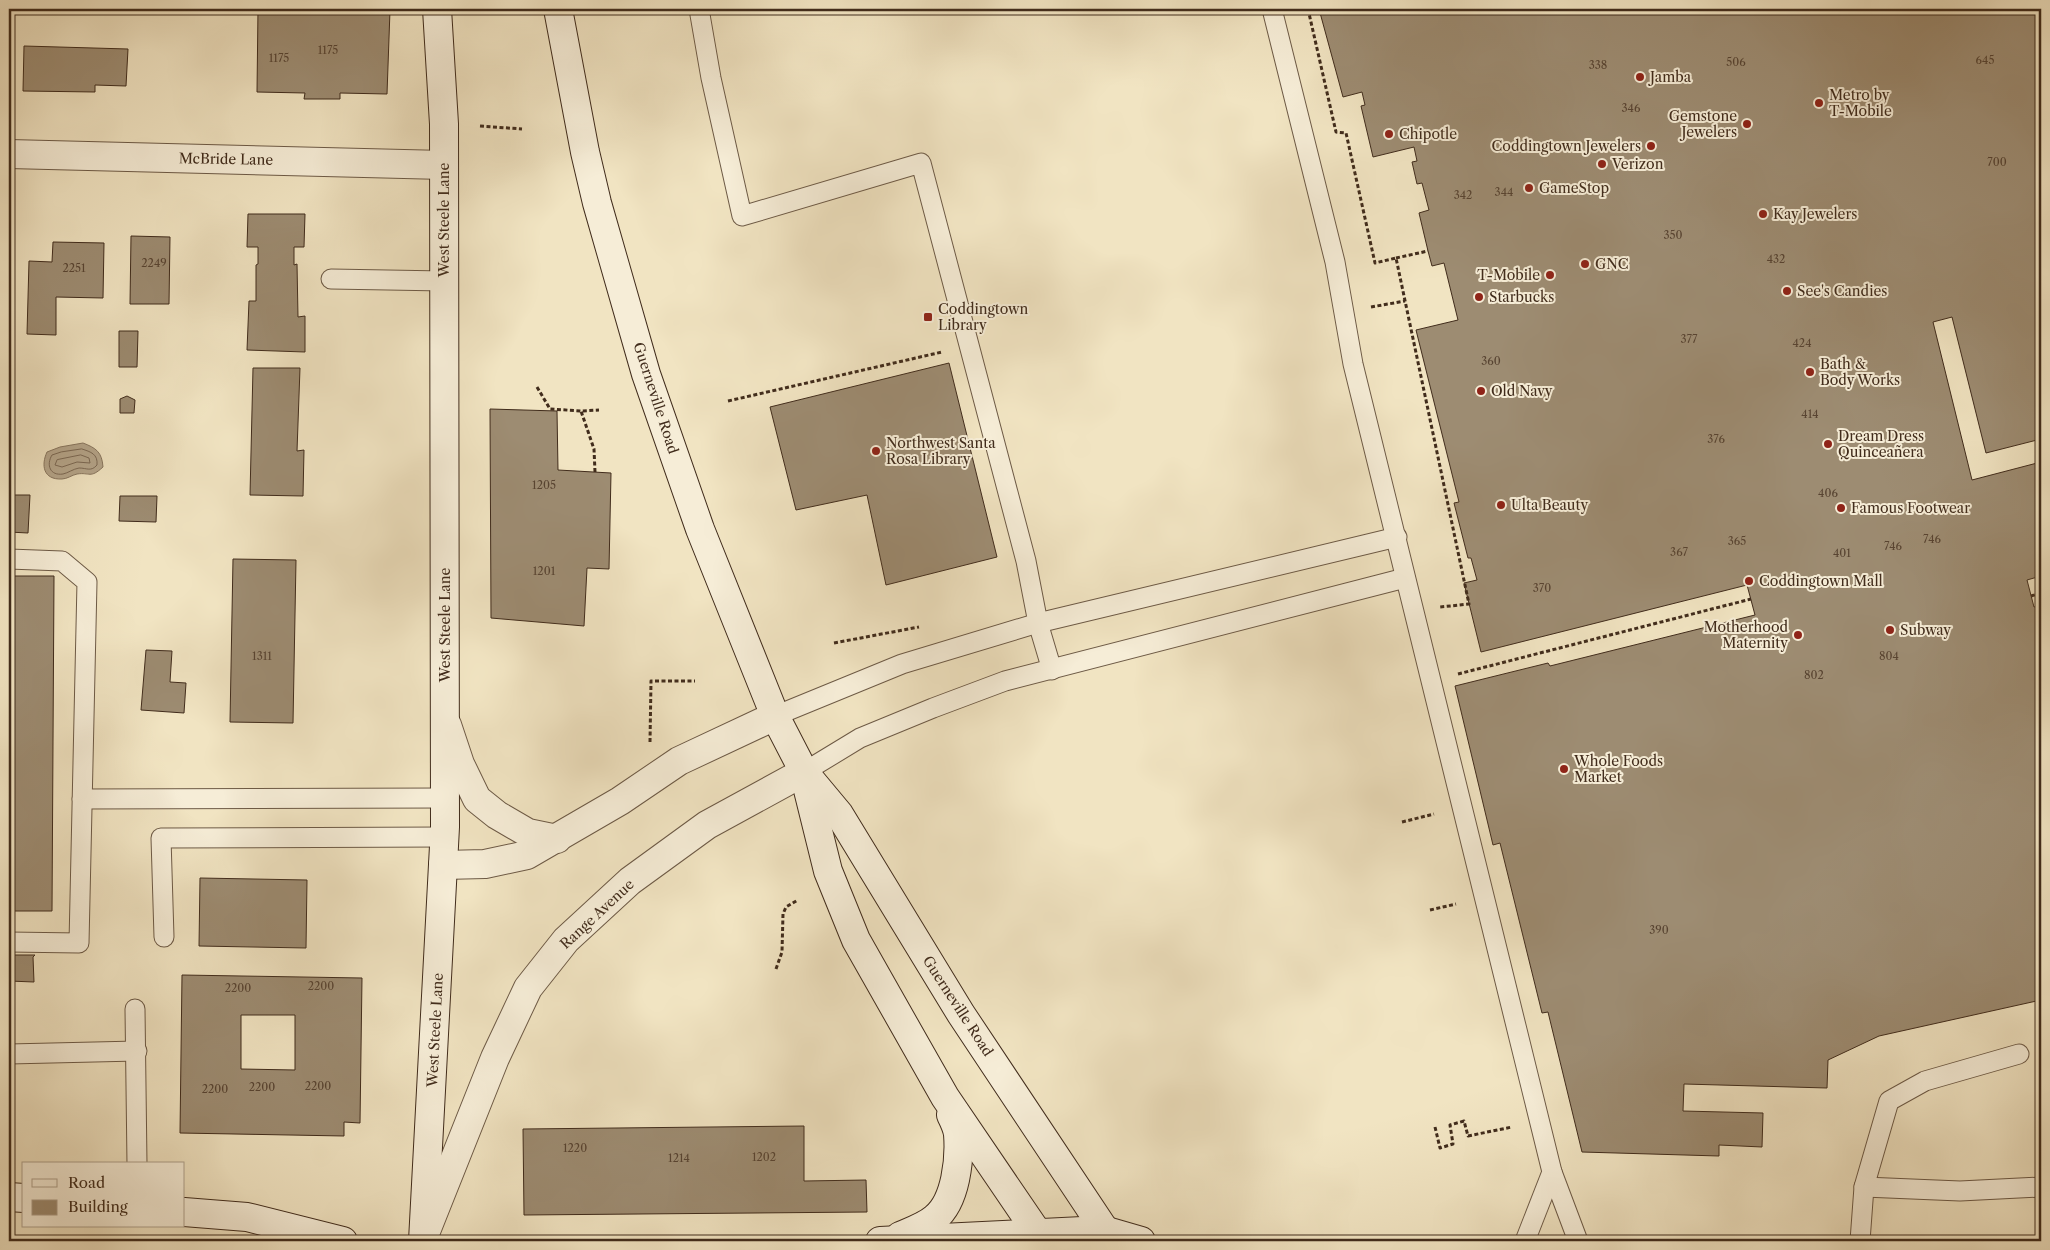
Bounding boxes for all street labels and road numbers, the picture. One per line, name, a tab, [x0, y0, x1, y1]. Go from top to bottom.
street label: McBride Lane	[179, 149, 273, 169]
street label: West Steele Lane	[435, 163, 453, 278]
street label: Guerneville Road	[629, 340, 683, 457]
street label: West Steele Lane	[436, 568, 454, 683]
street label: Range Avenue	[556, 875, 638, 953]
street label: Guerneville Road	[919, 952, 997, 1060]
street label: West Steele Lane	[423, 972, 447, 1089]

